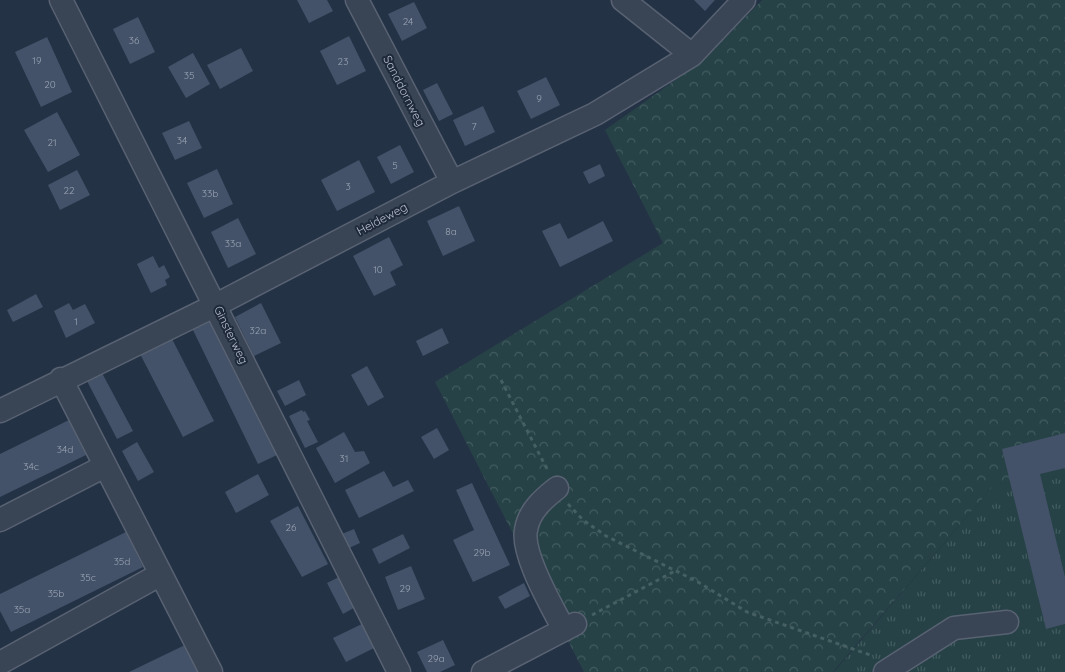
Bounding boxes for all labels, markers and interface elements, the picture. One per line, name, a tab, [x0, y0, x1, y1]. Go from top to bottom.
house number: 24	[403, 15, 413, 28]
house number: 36	[129, 34, 140, 47]
street label: Sanddornweg	[380, 53, 429, 129]
house number: 19	[32, 54, 42, 67]
house number: 23	[338, 55, 348, 68]
house number: 35	[184, 69, 194, 82]
house number: 20	[44, 78, 56, 91]
house number: 9	[536, 92, 542, 105]
house number: 7	[471, 120, 477, 133]
house number: 34	[177, 134, 187, 147]
house number: 21	[47, 136, 57, 149]
house number: 5	[392, 159, 398, 172]
house number: 3	[345, 180, 351, 193]
house number: 22	[63, 184, 75, 197]
house number: 33b	[202, 187, 218, 200]
street label: Heideweg	[354, 199, 410, 238]
house number: 8a	[445, 225, 457, 238]
house number: 33a	[225, 237, 241, 250]
house number: 10	[373, 263, 383, 276]
street label: Ginsterweg	[211, 303, 252, 366]
house number: 1	[74, 315, 78, 328]
house number: 32a	[250, 324, 266, 337]
house number: 34d	[57, 443, 73, 456]
house number: 31	[340, 452, 348, 465]
house number: 34c	[23, 460, 39, 473]
house number: 26	[286, 521, 297, 534]
house number: 29b	[473, 546, 491, 559]
house number: 35d	[114, 555, 130, 568]
house number: 35c	[80, 571, 96, 584]
house number: 29	[399, 582, 411, 595]
house number: 35b	[48, 587, 64, 600]
house number: 35a	[14, 603, 30, 616]
house number: 29a	[427, 652, 445, 665]

